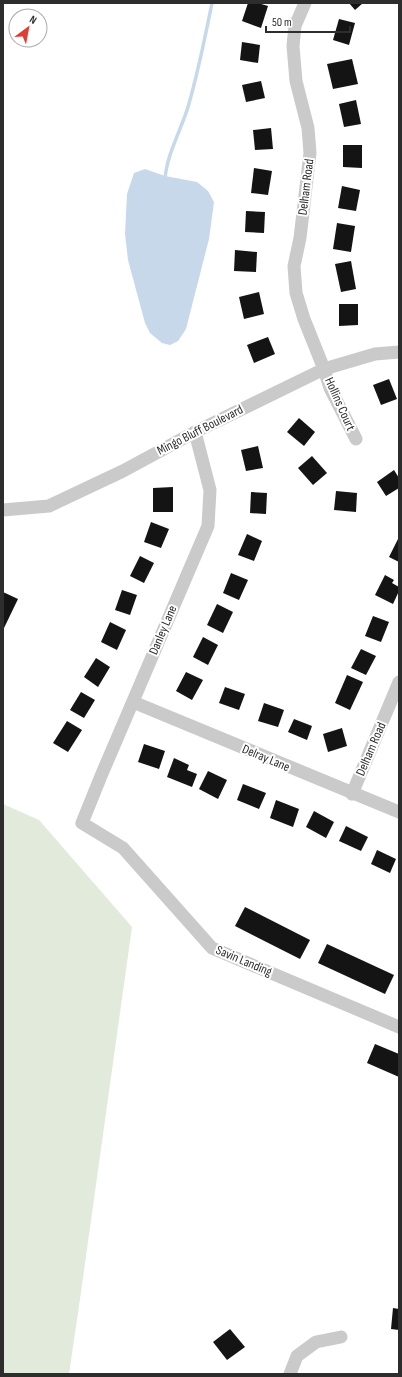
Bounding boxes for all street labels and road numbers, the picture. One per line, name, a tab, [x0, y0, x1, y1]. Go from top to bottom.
street label: Delham Road	[295, 158, 317, 216]
street label: Hollins Court	[321, 375, 359, 433]
street label: Mingo Bluff Boulevard	[154, 401, 246, 459]
street label: Danley Lane	[145, 603, 181, 657]
street label: Delham Road	[353, 720, 389, 778]
street label: Delray Lane	[240, 741, 292, 775]
street label: Savin Landing	[213, 942, 275, 980]

